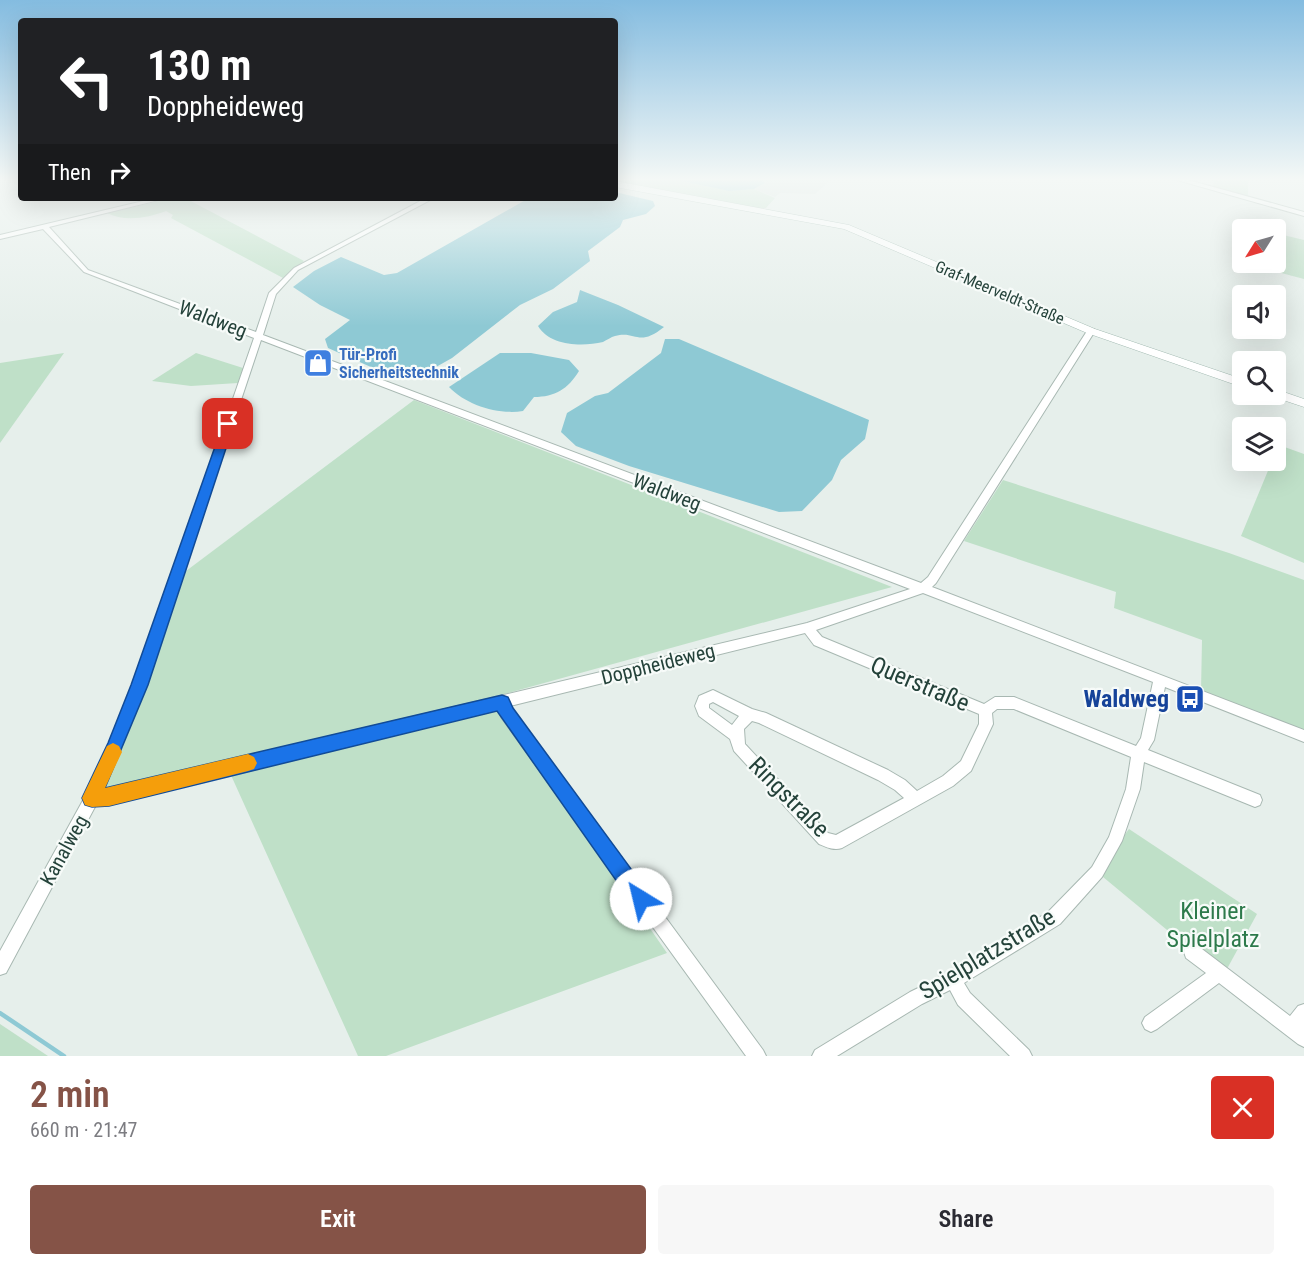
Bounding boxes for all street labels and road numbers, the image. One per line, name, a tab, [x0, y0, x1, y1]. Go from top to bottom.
street label: Graf-Meerveldt-Straße	[932, 257, 1067, 328]
street label: Waldweg	[175, 295, 251, 343]
street label: Waldweg	[629, 468, 705, 516]
street label: Doppheideweg	[599, 638, 717, 690]
street label: Querstraße	[866, 651, 974, 717]
street label: Ringstraße	[743, 751, 835, 843]
street label: Kanalweg	[35, 811, 93, 889]
street label: Spielplatzstraße	[914, 903, 1060, 1005]

